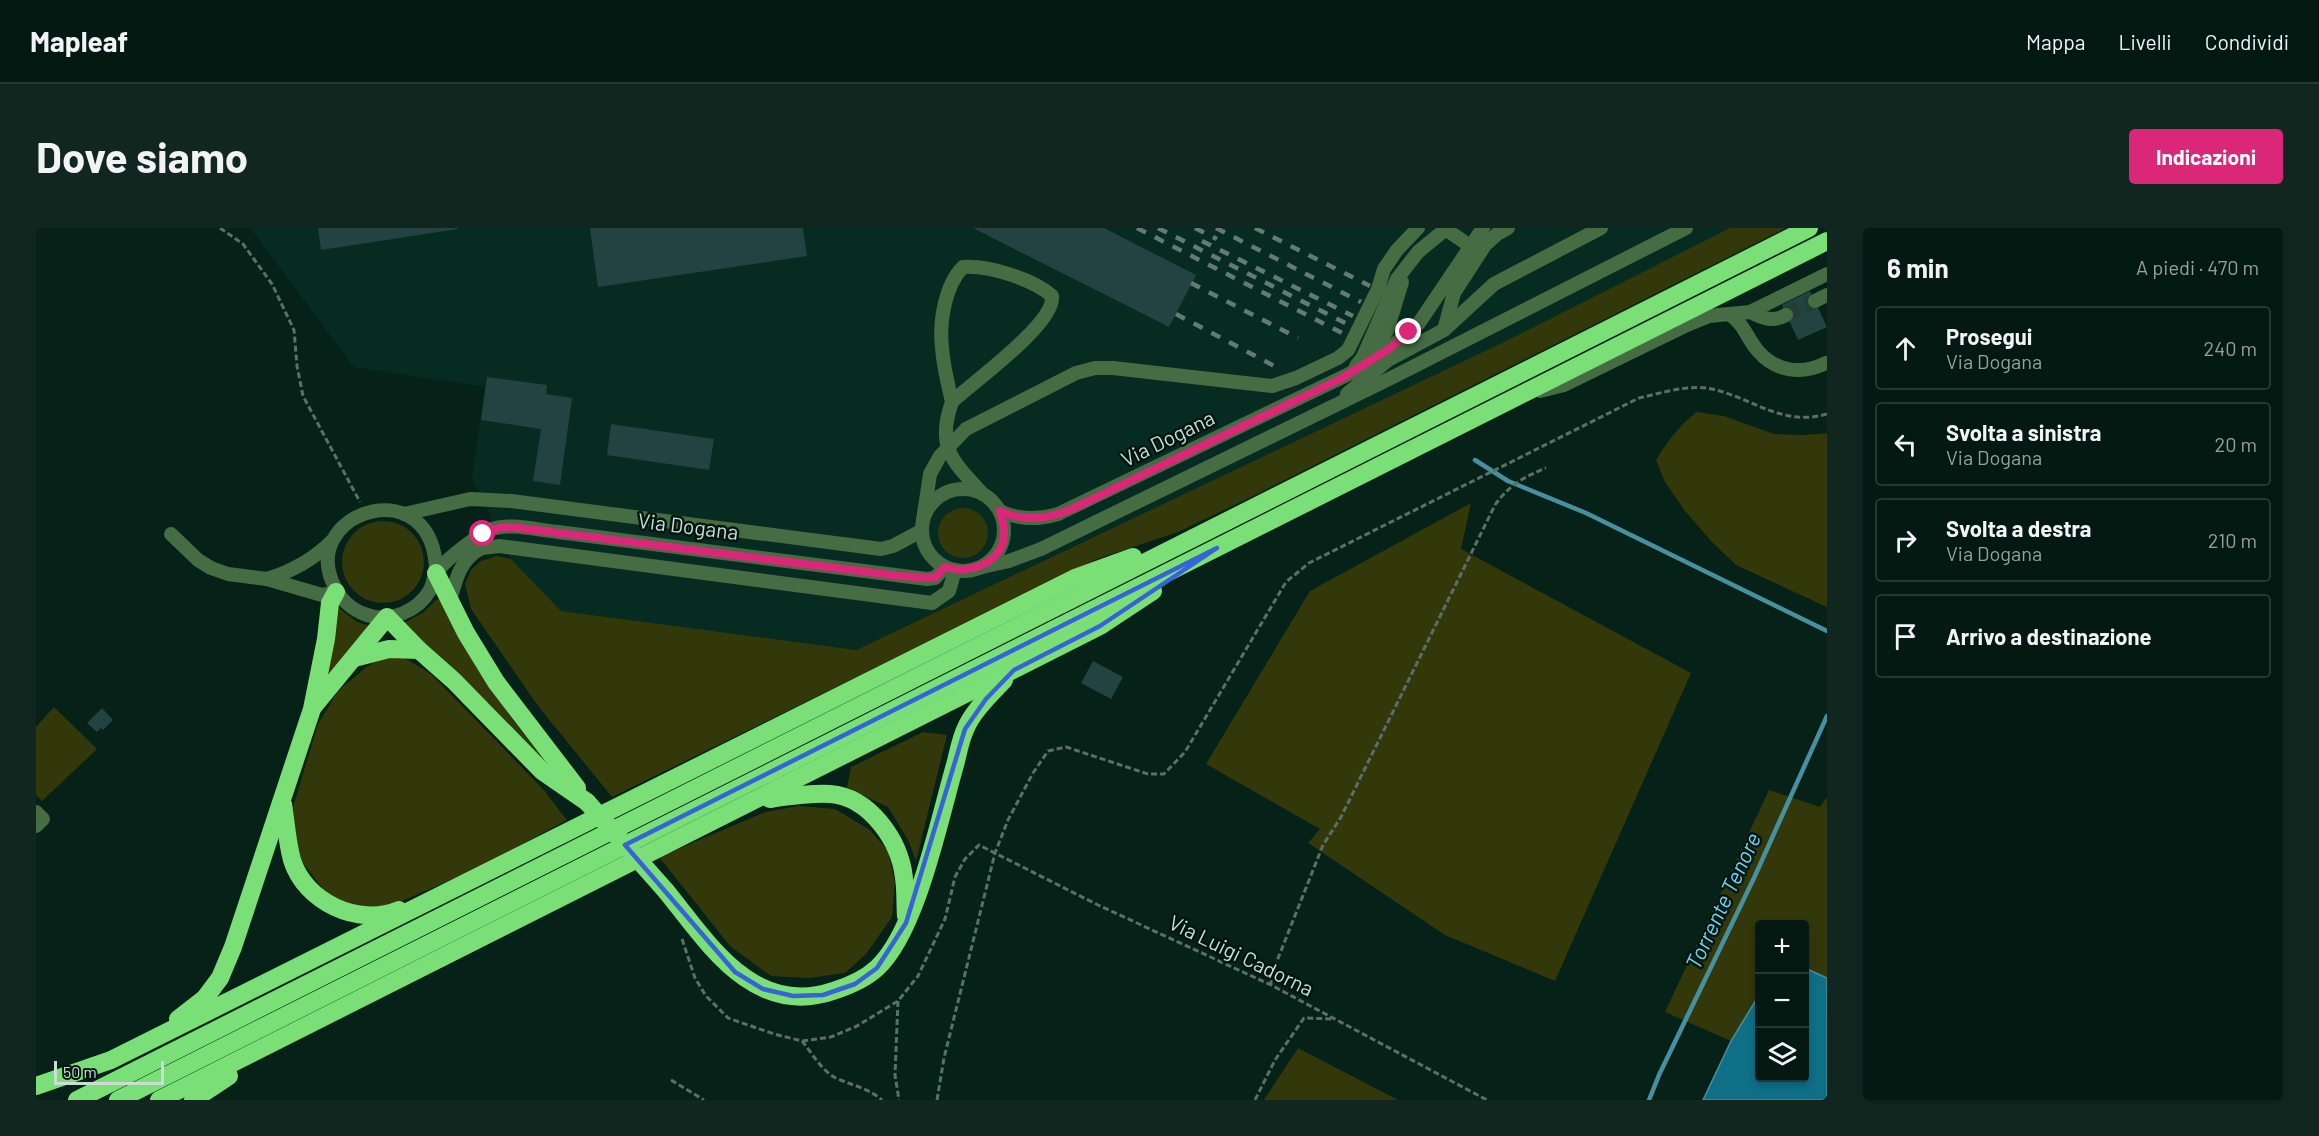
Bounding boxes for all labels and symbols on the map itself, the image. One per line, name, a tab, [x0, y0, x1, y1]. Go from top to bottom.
route end	[1395, 318, 1421, 344]
street label: Via Dogana	[1116, 404, 1218, 471]
street label: Via Dogana	[636, 507, 740, 544]
route start	[469, 520, 495, 546]
water label: Torrente Tenore	[1679, 828, 1765, 973]
street label: Via Luigi Cadorna	[1165, 909, 1318, 1001]
scale bar	[54, 1058, 164, 1086]

